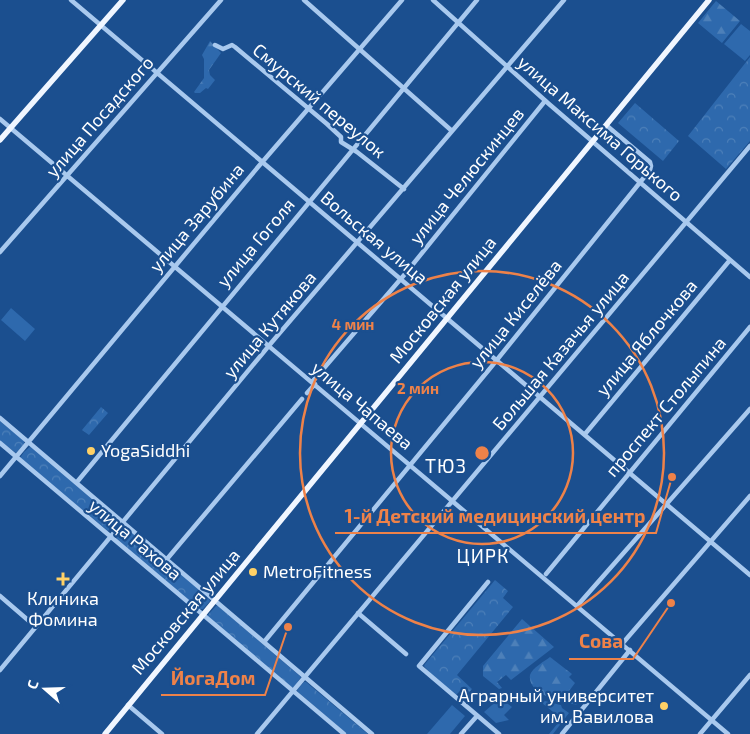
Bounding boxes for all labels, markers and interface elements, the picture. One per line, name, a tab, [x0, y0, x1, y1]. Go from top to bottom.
street label: Смурский переулок	[249, 38, 391, 162]
street label: улица Посадского	[41, 51, 158, 181]
street label: улица Максима Горького	[514, 51, 688, 206]
street label: улица Челюскинцев	[404, 103, 528, 248]
street label: улица Зарубина	[144, 158, 248, 276]
street label: Вольская улица	[317, 186, 433, 288]
street label: улица Гоголя	[212, 193, 299, 291]
street label: Московская улица	[384, 231, 500, 367]
street label: улица Киселёва	[465, 254, 566, 372]
street label: улица Кутякова	[218, 266, 320, 382]
street label: Большая Казачья улица	[487, 266, 633, 434]
street label: улица Яблочкова	[591, 275, 701, 400]
text: 4 мин	[332, 315, 374, 333]
street label: проспект Столыпина	[600, 332, 730, 481]
street label: улица Чапаева	[308, 357, 418, 454]
text: 2 мин	[397, 379, 439, 397]
place label: YogaSiddhi	[101, 439, 190, 461]
centre of rings	[473, 444, 491, 462]
marker: YogaSiddhi	[85, 445, 97, 457]
district label: ТЮЗ	[425, 454, 467, 477]
street label: улица Рахова	[85, 494, 187, 584]
callout: 1-й Детский медицинский центр	[335, 499, 656, 533]
text: 1-й Детский медицинский центр	[345, 504, 645, 527]
street label: Московская улица	[126, 544, 244, 679]
district label: ЦИРК	[457, 544, 509, 567]
place label: MetroFitness	[263, 560, 372, 582]
marker: MetroFitness	[247, 566, 259, 578]
marker: Клиника Фомина	[56, 572, 70, 586]
place label: Клиника Фомина	[27, 587, 99, 630]
callout: Сова	[569, 625, 633, 659]
text: Сова	[579, 629, 623, 652]
callout: ЙогаДом	[161, 661, 265, 695]
north arrow	[20, 664, 70, 714]
text: ЙогаДом	[171, 666, 255, 689]
text: С	[23, 678, 42, 691]
place label: Аграрный университет им. Вавилова	[458, 684, 654, 727]
marker: Аграрный университет им. Вавилова	[658, 700, 670, 712]

